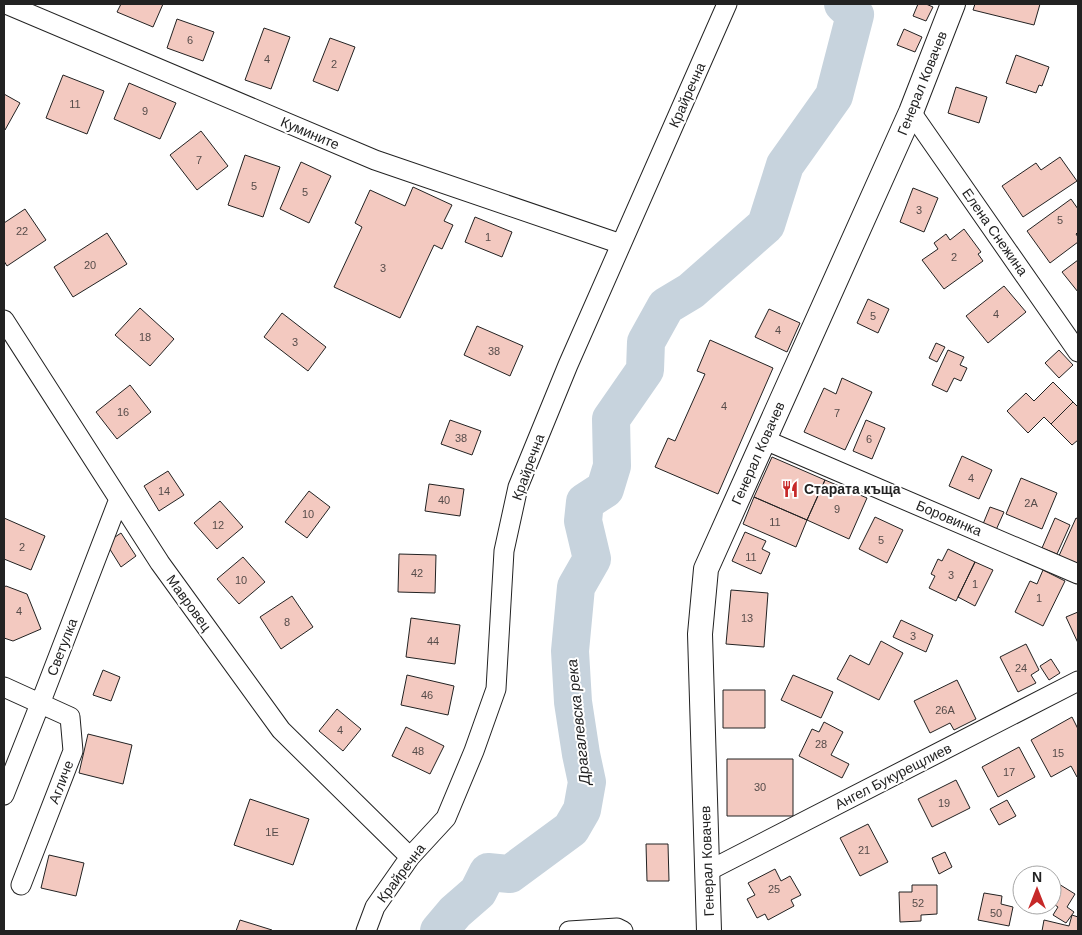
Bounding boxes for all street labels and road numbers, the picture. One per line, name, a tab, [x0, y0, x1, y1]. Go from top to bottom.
street label: Генерал Ковачев	[894, 29, 950, 137]
street label: Крайречна	[666, 60, 709, 130]
street label: Кумините	[278, 114, 342, 153]
street label: Елена Снежина	[959, 185, 1031, 279]
street label: Генерал Ковачев	[728, 399, 788, 507]
street label: Крайречна	[509, 431, 547, 502]
street label: Боровинка	[914, 497, 984, 539]
street label: Мавровец	[163, 572, 215, 634]
street label: Светулка	[44, 616, 80, 678]
street label: Ангел Букурещлиев	[832, 740, 954, 812]
street label: Агличе	[45, 758, 77, 806]
street label: Генерал Ковачев	[697, 805, 717, 917]
street label: Крайречна	[374, 840, 428, 906]

